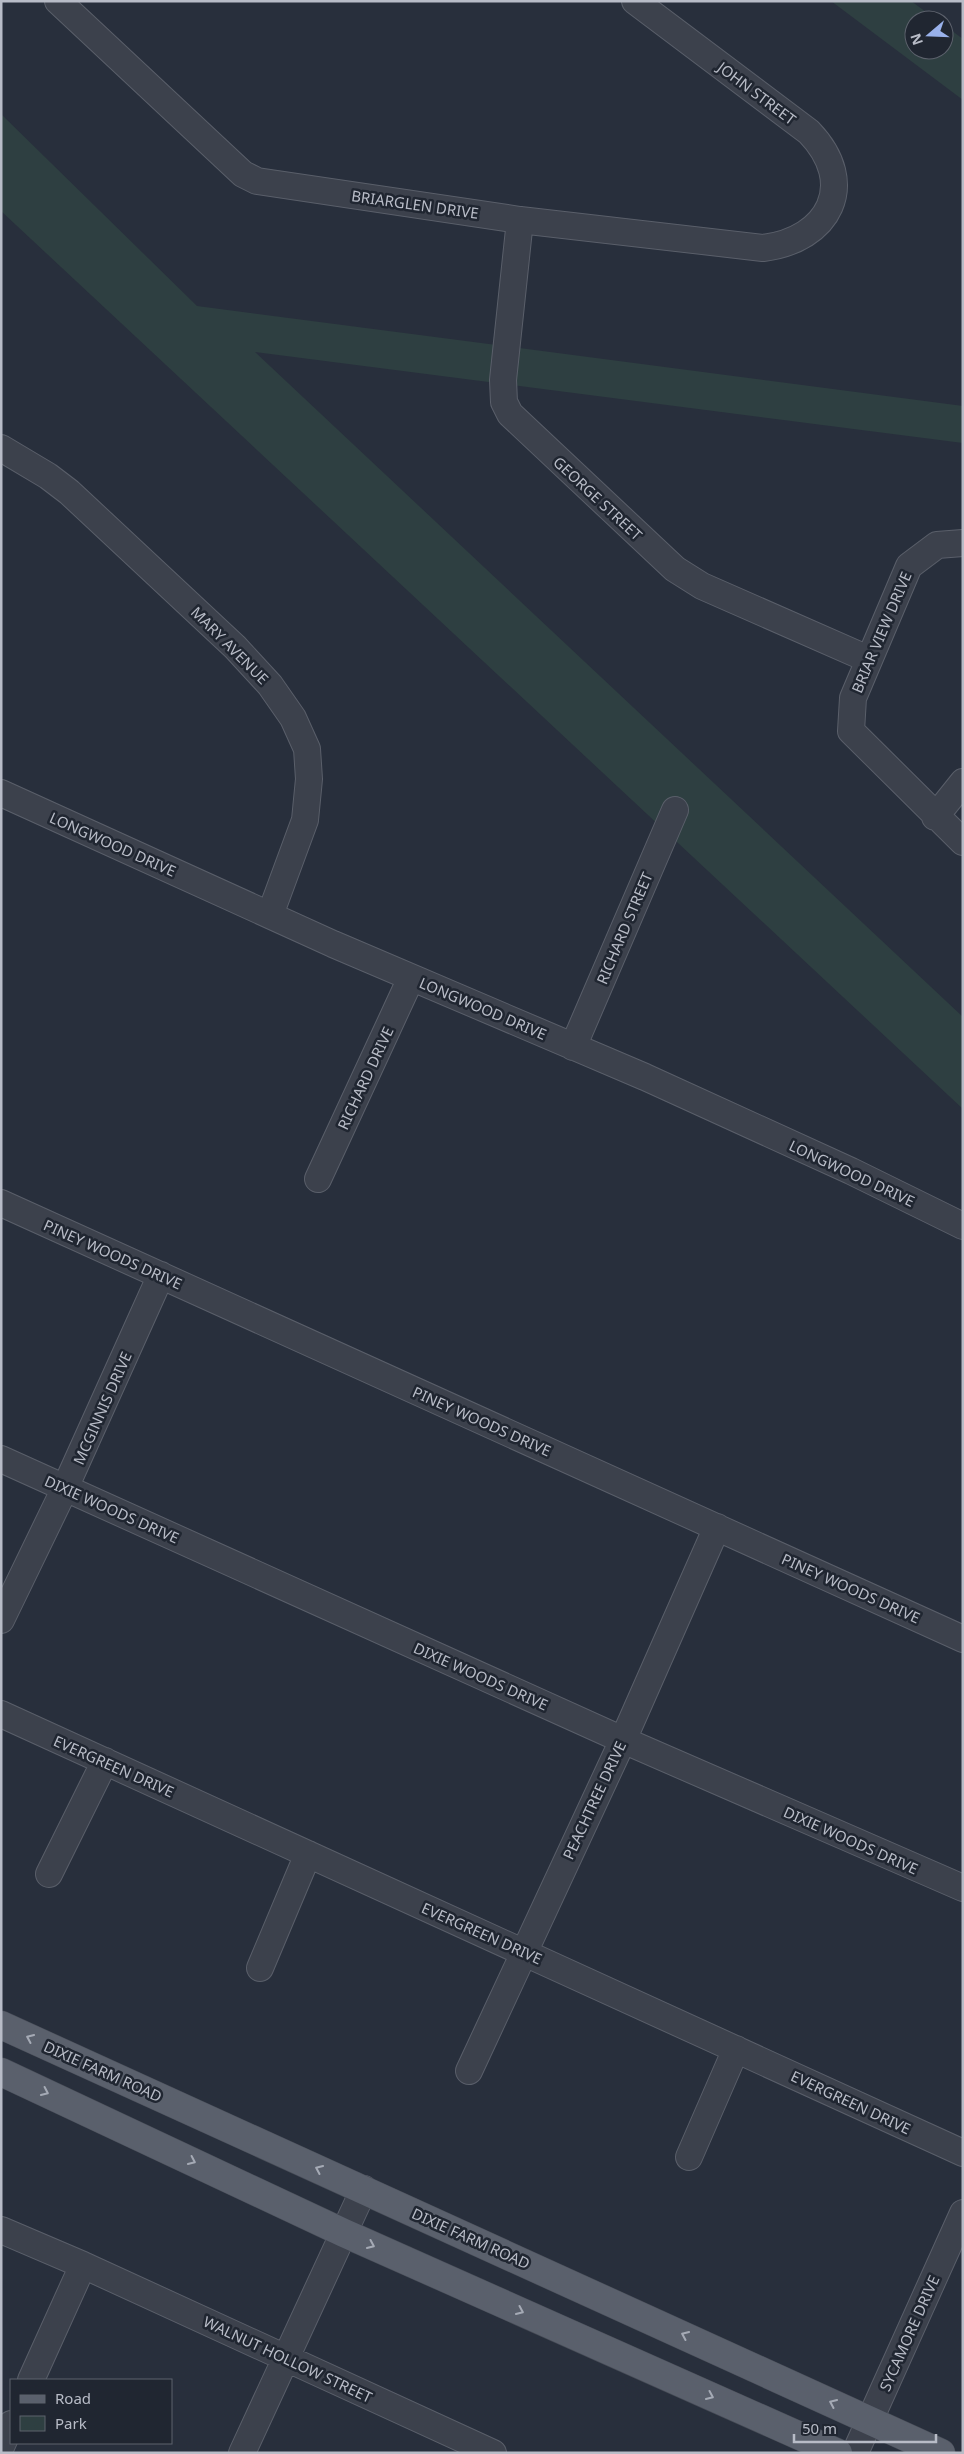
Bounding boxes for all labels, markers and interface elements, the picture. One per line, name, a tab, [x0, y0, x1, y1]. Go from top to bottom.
north arrow	[904, 10, 954, 60]
text: N	[905, 31, 927, 48]
street label: JOHN STREET	[712, 56, 801, 129]
street label: BRIARGLEN DRIVE	[350, 185, 480, 223]
street label: GEORGE STREET	[549, 452, 647, 545]
street label: BRIAR VIEW DRIVE	[846, 568, 916, 696]
street label: MARY AVENUE	[187, 602, 273, 688]
street label: LONGWOOD DRIVE	[47, 807, 179, 881]
street label: RICHARD STREET	[591, 868, 657, 987]
street label: LONGWOOD DRIVE	[416, 972, 550, 1044]
street label: RICHARD DRIVE	[332, 1023, 398, 1133]
street label: LONGWOOD DRIVE	[786, 1135, 918, 1211]
street label: PINEY WOODS DRIVE	[41, 1214, 185, 1294]
street label: MCGINNIS DRIVE	[68, 1348, 136, 1468]
street label: PINEY WOODS DRIVE	[410, 1381, 554, 1461]
street label: DIXIE WOODS DRIVE	[42, 1470, 182, 1548]
street label: PINEY WOODS DRIVE	[779, 1548, 923, 1628]
street label: DIXIE WOODS DRIVE	[411, 1637, 551, 1715]
street label: EVERGREEN DRIVE	[51, 1730, 177, 1802]
street label: PEACHTREE DRIVE	[558, 1738, 630, 1862]
street label: DIXIE WOODS DRIVE	[781, 1801, 921, 1879]
street label: EVERGREEN DRIVE	[419, 1897, 545, 1969]
one-way arrow	[26, 2033, 35, 2044]
street label: DIXIE FARM ROAD	[41, 2036, 165, 2106]
street label: EVERGREEN DRIVE	[788, 2065, 914, 2139]
one-way arrow	[40, 2086, 49, 2097]
one-way arrow	[187, 2155, 196, 2165]
one-way arrow	[315, 2165, 324, 2176]
street label: DIXIE FARM ROAD	[409, 2203, 533, 2273]
one-way arrow	[366, 2238, 375, 2249]
street label: SYCAMORE DRIVE	[874, 2272, 944, 2394]
one-way arrow	[515, 2305, 524, 2315]
street label: WALNUT HOLLOW STREET	[200, 2311, 376, 2407]
one-way arrow	[681, 2331, 690, 2342]
legend	[10, 2379, 172, 2444]
text: Road	[55, 2388, 91, 2408]
one-way arrow	[705, 2389, 714, 2400]
one-way arrow	[829, 2398, 838, 2409]
scale bar	[794, 2412, 936, 2444]
text: Park	[55, 2413, 87, 2433]
text: 50 m	[802, 2418, 837, 2438]

